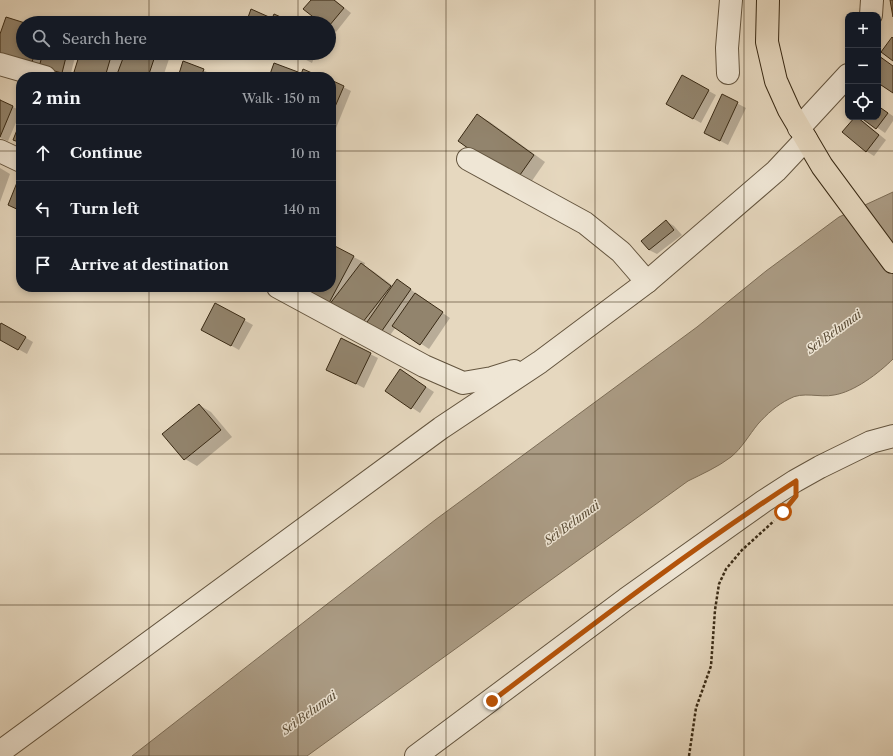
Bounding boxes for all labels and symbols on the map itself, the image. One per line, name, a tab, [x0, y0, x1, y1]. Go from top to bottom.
water label: Sei Belumai	[802, 306, 865, 357]
water label: Sei Belumai	[540, 497, 603, 548]
route start	[774, 503, 792, 521]
water label: Sei Belumai	[277, 687, 340, 738]
route end	[483, 692, 501, 710]

